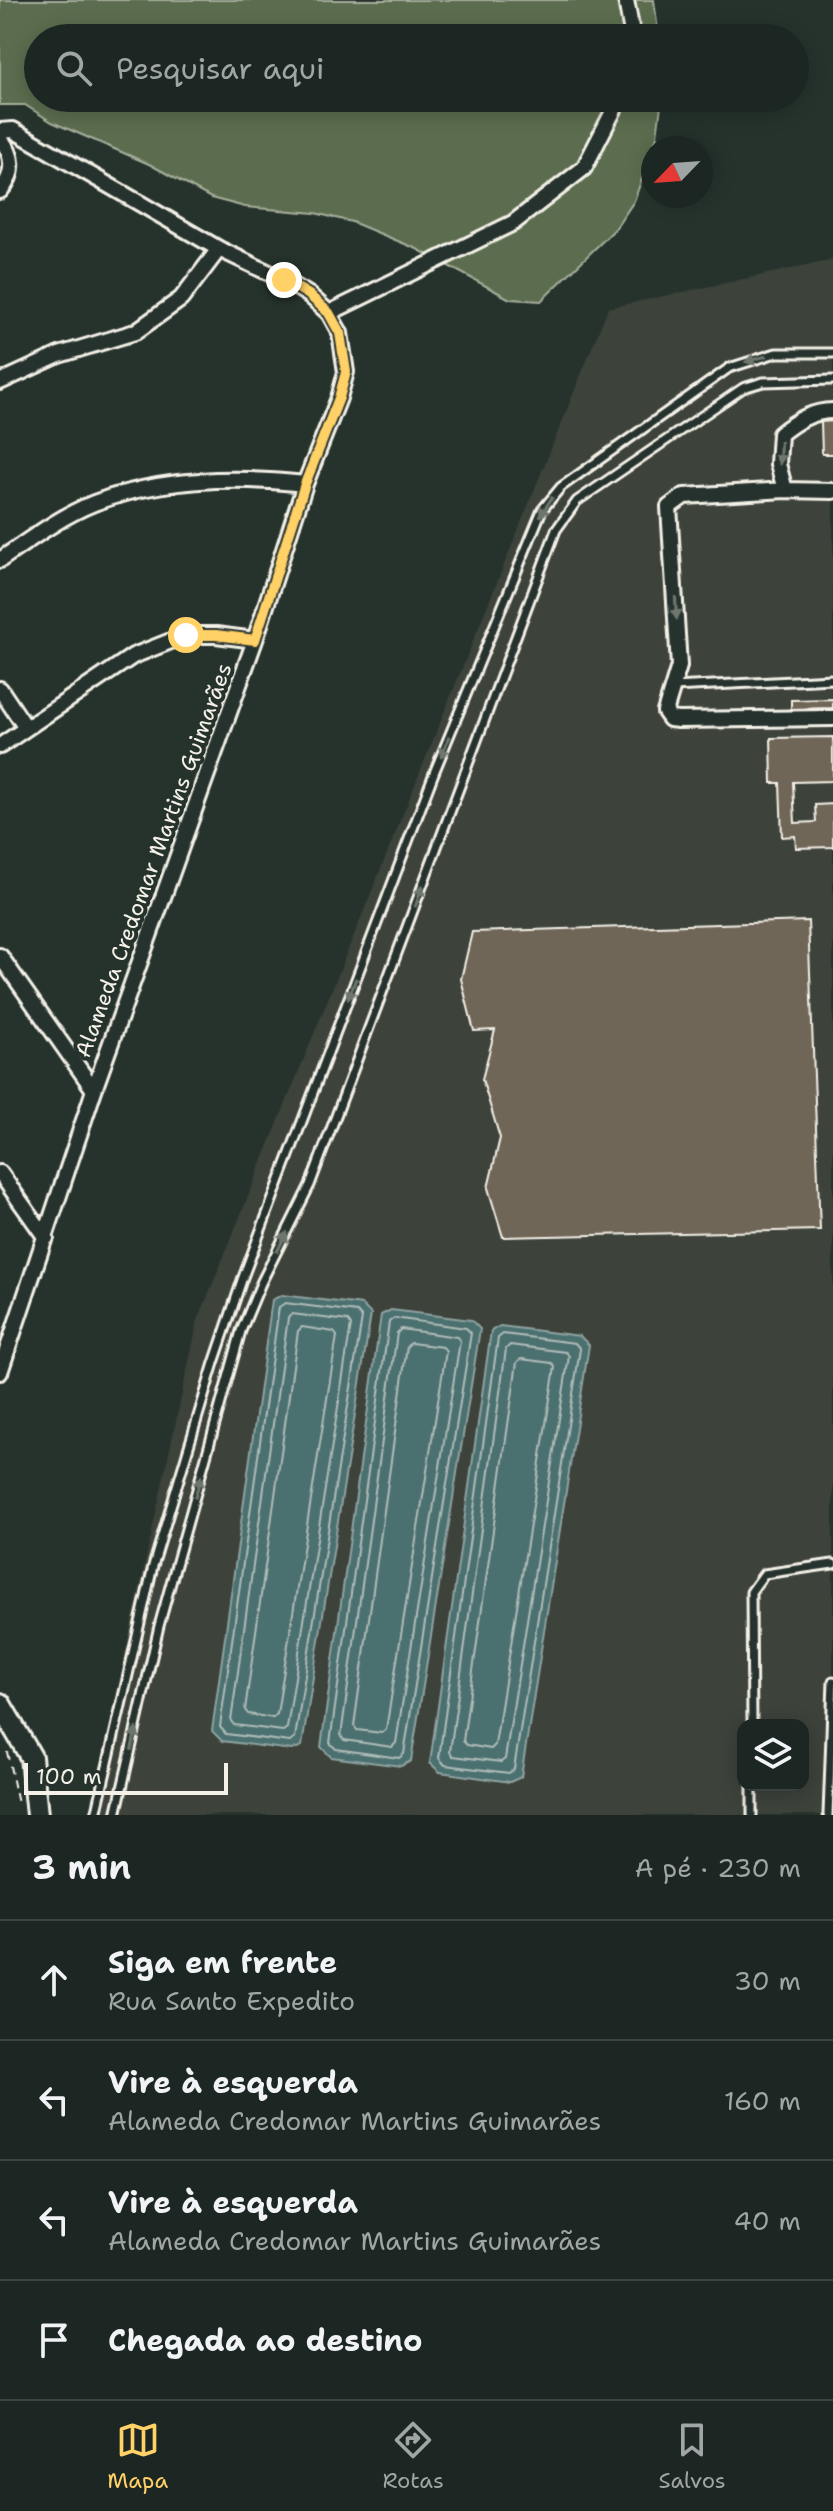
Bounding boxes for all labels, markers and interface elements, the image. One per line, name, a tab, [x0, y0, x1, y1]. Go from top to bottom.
search box	[24, 24, 809, 112]
icon: search	[52, 46, 96, 90]
text: Pesquisar aqui	[116, 48, 325, 89]
north arrow	[641, 136, 713, 208]
route end	[266, 262, 302, 298]
one-way arrow	[743, 353, 767, 366]
one-way arrow	[773, 441, 786, 466]
one-way arrow	[538, 497, 553, 518]
one-way arrow	[670, 596, 683, 621]
route start	[168, 617, 204, 653]
street label: Alameda Credomar Martins Guimarães	[68, 659, 239, 1061]
one-way arrow	[438, 735, 451, 759]
one-way arrow	[413, 884, 425, 908]
one-way arrow	[345, 978, 358, 1002]
one-way arrow	[275, 1230, 289, 1253]
one-way arrow	[192, 1475, 205, 1499]
map controls	[737, 1719, 809, 1791]
button: layers	[737, 1719, 809, 1791]
one-way arrow	[128, 1726, 140, 1751]
scale bar	[24, 1759, 228, 1795]
text: 100 m	[36, 1762, 102, 1791]
text: 3 min	[32, 1844, 131, 1890]
text: A pé · 230 m	[635, 1850, 801, 1885]
text: Siga em frente	[108, 1942, 337, 1983]
icon: ahead	[32, 1958, 76, 2002]
text: 30 m	[734, 1963, 801, 1998]
text: Rua Santo Expedito	[108, 1983, 355, 2018]
text: Vire à esquerda	[108, 2062, 358, 2103]
icon: left	[32, 2078, 76, 2122]
text: 160 m	[724, 2083, 801, 2118]
text: Alameda Credomar Martins Guimarães	[108, 2103, 601, 2138]
text: Vire à esquerda	[108, 2182, 358, 2223]
icon: left	[32, 2198, 76, 2242]
text: 40 m	[734, 2203, 801, 2238]
text: Alameda Credomar Martins Guimarães	[108, 2223, 601, 2258]
icon: arrive	[32, 2318, 76, 2362]
text: Chegada ao destino	[108, 2320, 423, 2361]
tab: Mapa	[107, 2418, 168, 2495]
tab: Rotas	[383, 2418, 444, 2495]
tab: Salvos	[658, 2418, 726, 2495]

